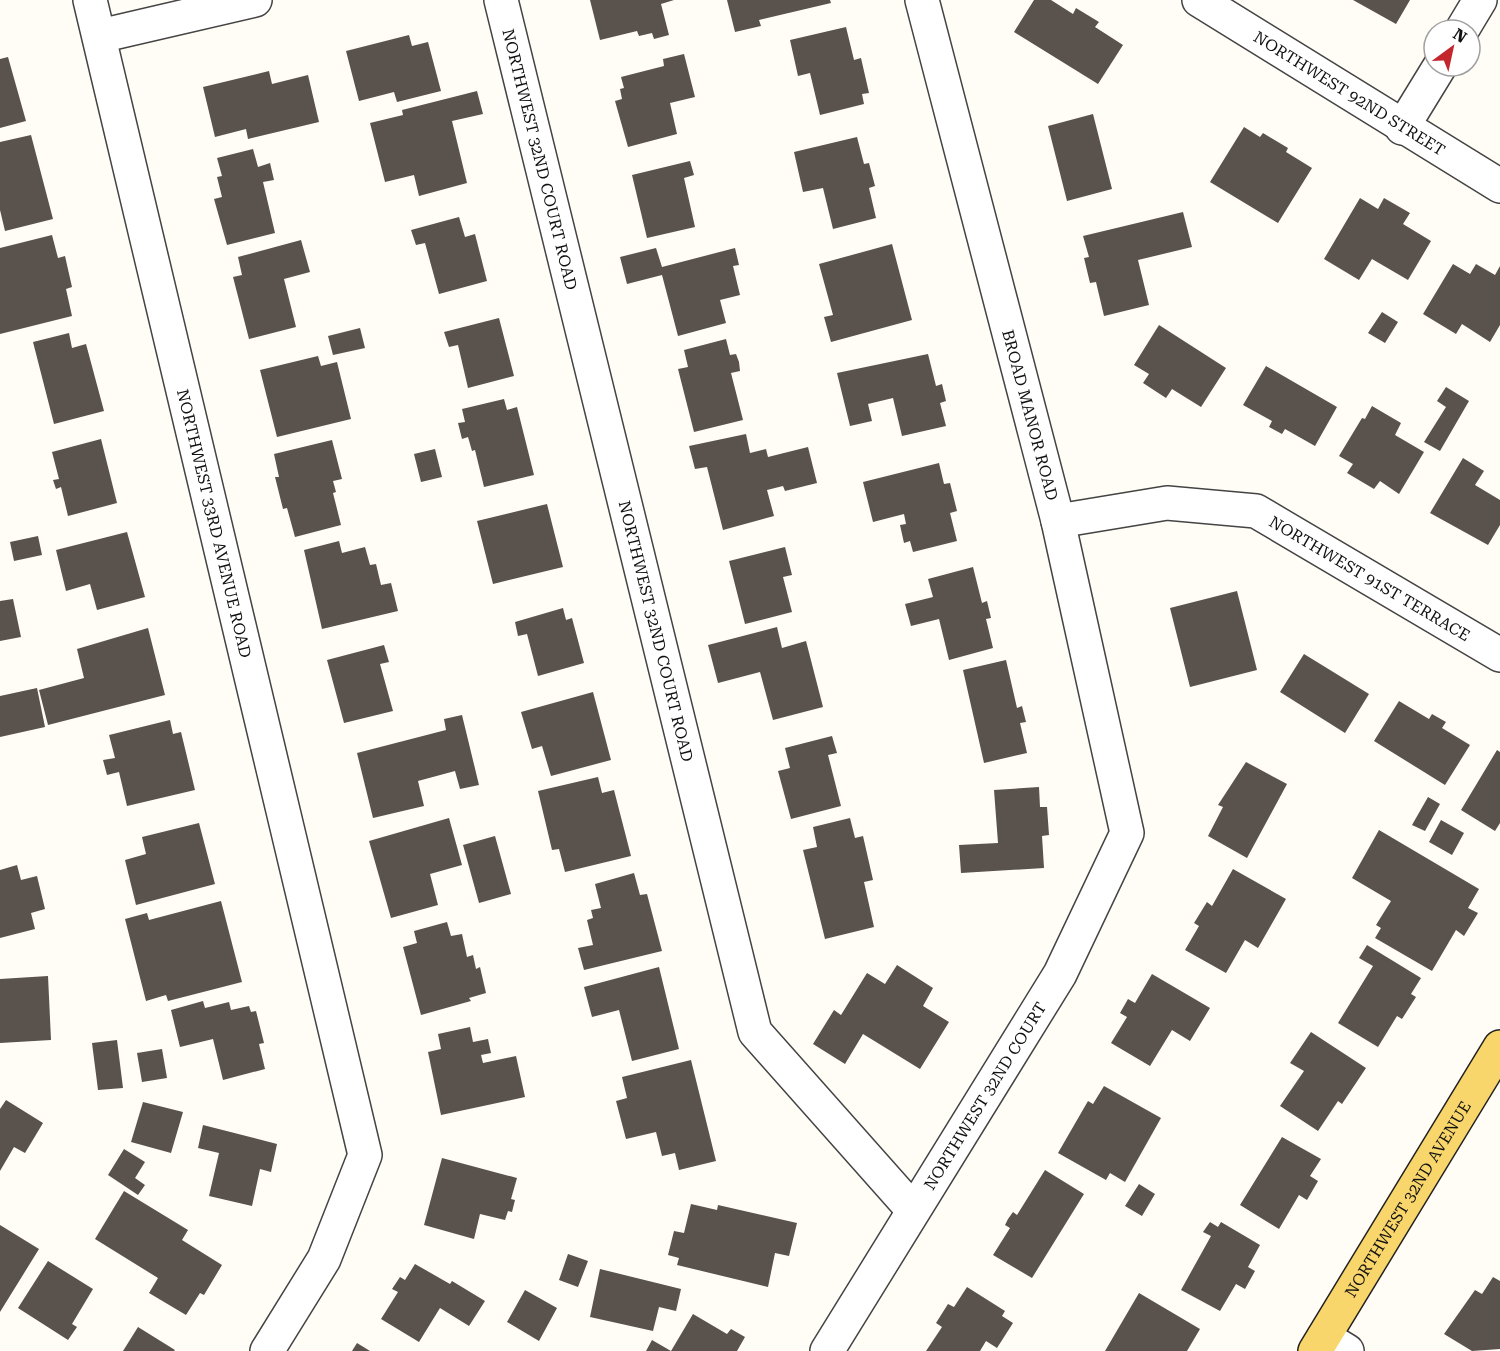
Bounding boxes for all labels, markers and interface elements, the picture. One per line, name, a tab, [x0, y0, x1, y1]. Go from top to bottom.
north arrow	[1422, 18, 1482, 78]
text: N	[1450, 25, 1470, 47]
street label: NORTHWEST 32ND COURT ROAD	[499, 27, 581, 292]
street label: NORTHWEST 92ND STREET	[1250, 27, 1449, 159]
street label: BROAD MANOR ROAD	[998, 328, 1062, 502]
street label: NORTHWEST 33RD AVENUE ROAD	[173, 387, 256, 660]
street label: NORTHWEST 32ND COURT ROAD	[615, 499, 698, 764]
street label: NORTHWEST 91ST TERRACE	[1266, 512, 1474, 645]
street label: NORTHWEST 32ND COURT	[920, 998, 1050, 1193]
street label: NORTHWEST 32ND AVENUE	[1341, 1097, 1474, 1301]

